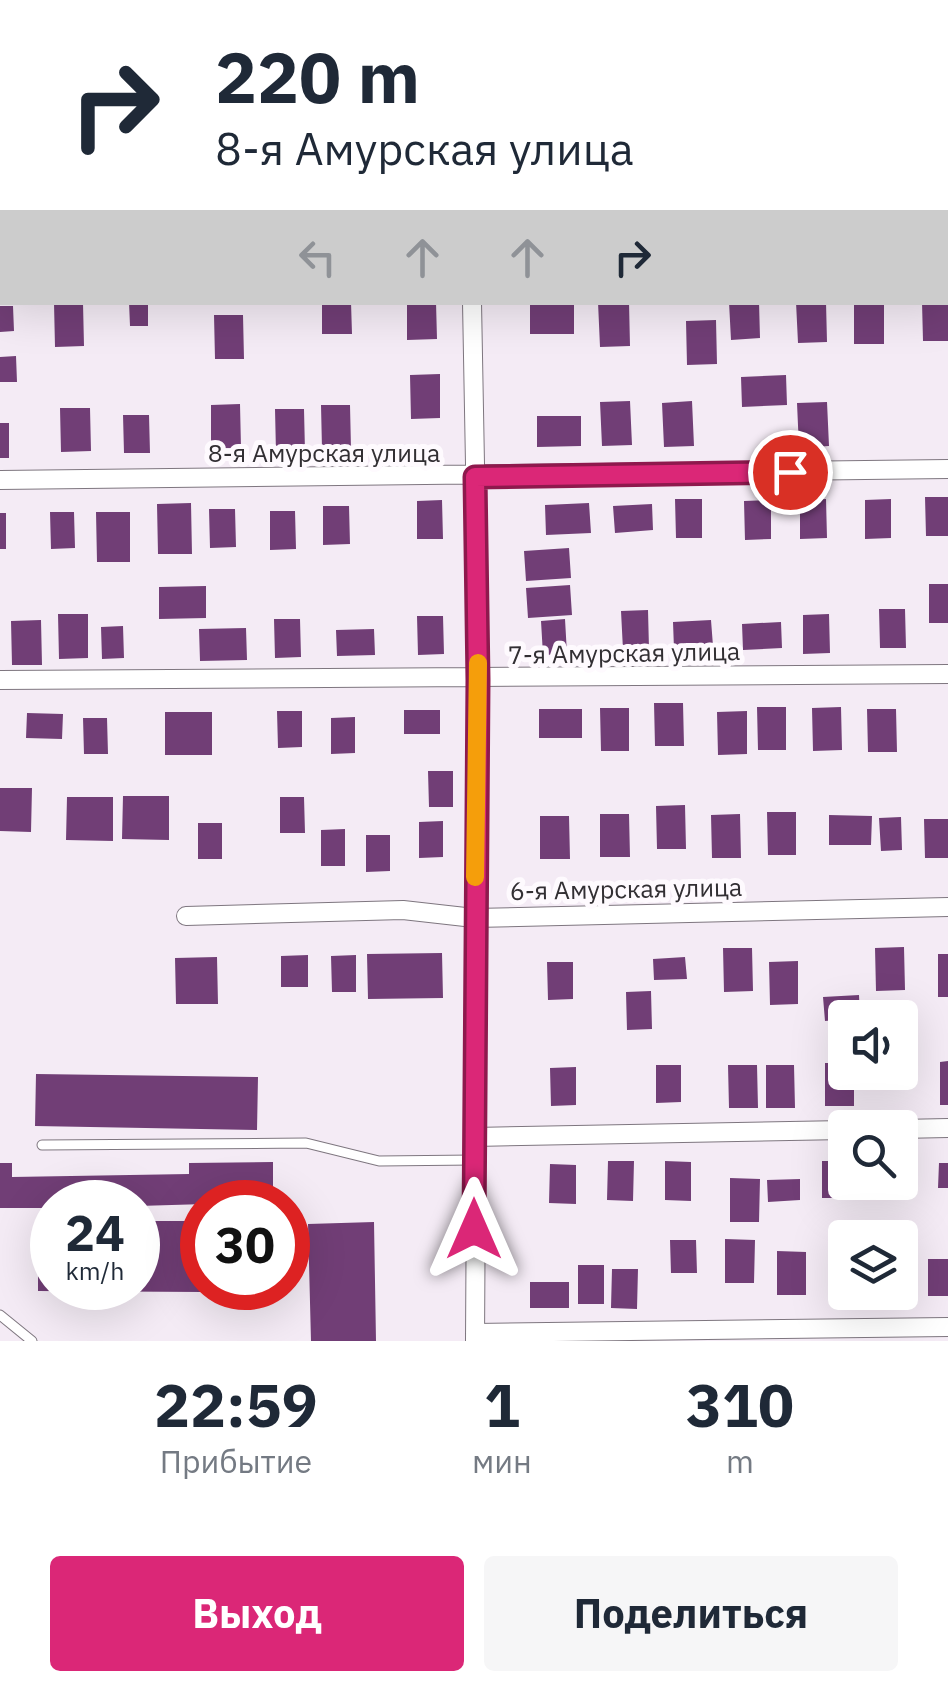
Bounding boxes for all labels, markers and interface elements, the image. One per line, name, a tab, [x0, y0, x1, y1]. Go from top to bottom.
text: 220 m	[215, 31, 420, 122]
icon: right	[50, 40, 180, 170]
text: 8-я Амурская улица	[215, 119, 634, 177]
icon: left	[290, 230, 345, 285]
icon: ahead	[395, 230, 450, 285]
icon: ahead	[500, 230, 555, 285]
icon: right	[605, 230, 660, 285]
pin	[748, 430, 833, 515]
street label: 8-я Амурская улица	[208, 436, 440, 469]
icon: arrive	[763, 445, 818, 500]
street label: 7-я Амурская улица	[507, 634, 741, 671]
street label: 6-я Амурская улица	[509, 870, 743, 907]
map controls	[828, 1000, 918, 1310]
button: sound	[828, 1000, 918, 1090]
button: search	[828, 1110, 918, 1200]
position arrow	[422, 1177, 526, 1281]
speed limit sign: 30	[180, 1180, 310, 1310]
text: 24	[65, 1200, 125, 1265]
button: layers	[828, 1220, 918, 1310]
text: km/h	[66, 1254, 124, 1287]
text: 22:59	[154, 1365, 318, 1444]
text: 1	[484, 1365, 520, 1444]
text: 310	[686, 1365, 794, 1444]
text: Прибытие	[160, 1440, 312, 1482]
text: мин	[472, 1440, 532, 1482]
text: m	[726, 1440, 754, 1482]
button: Выход	[50, 1556, 464, 1671]
button: Поделиться	[484, 1556, 898, 1671]

